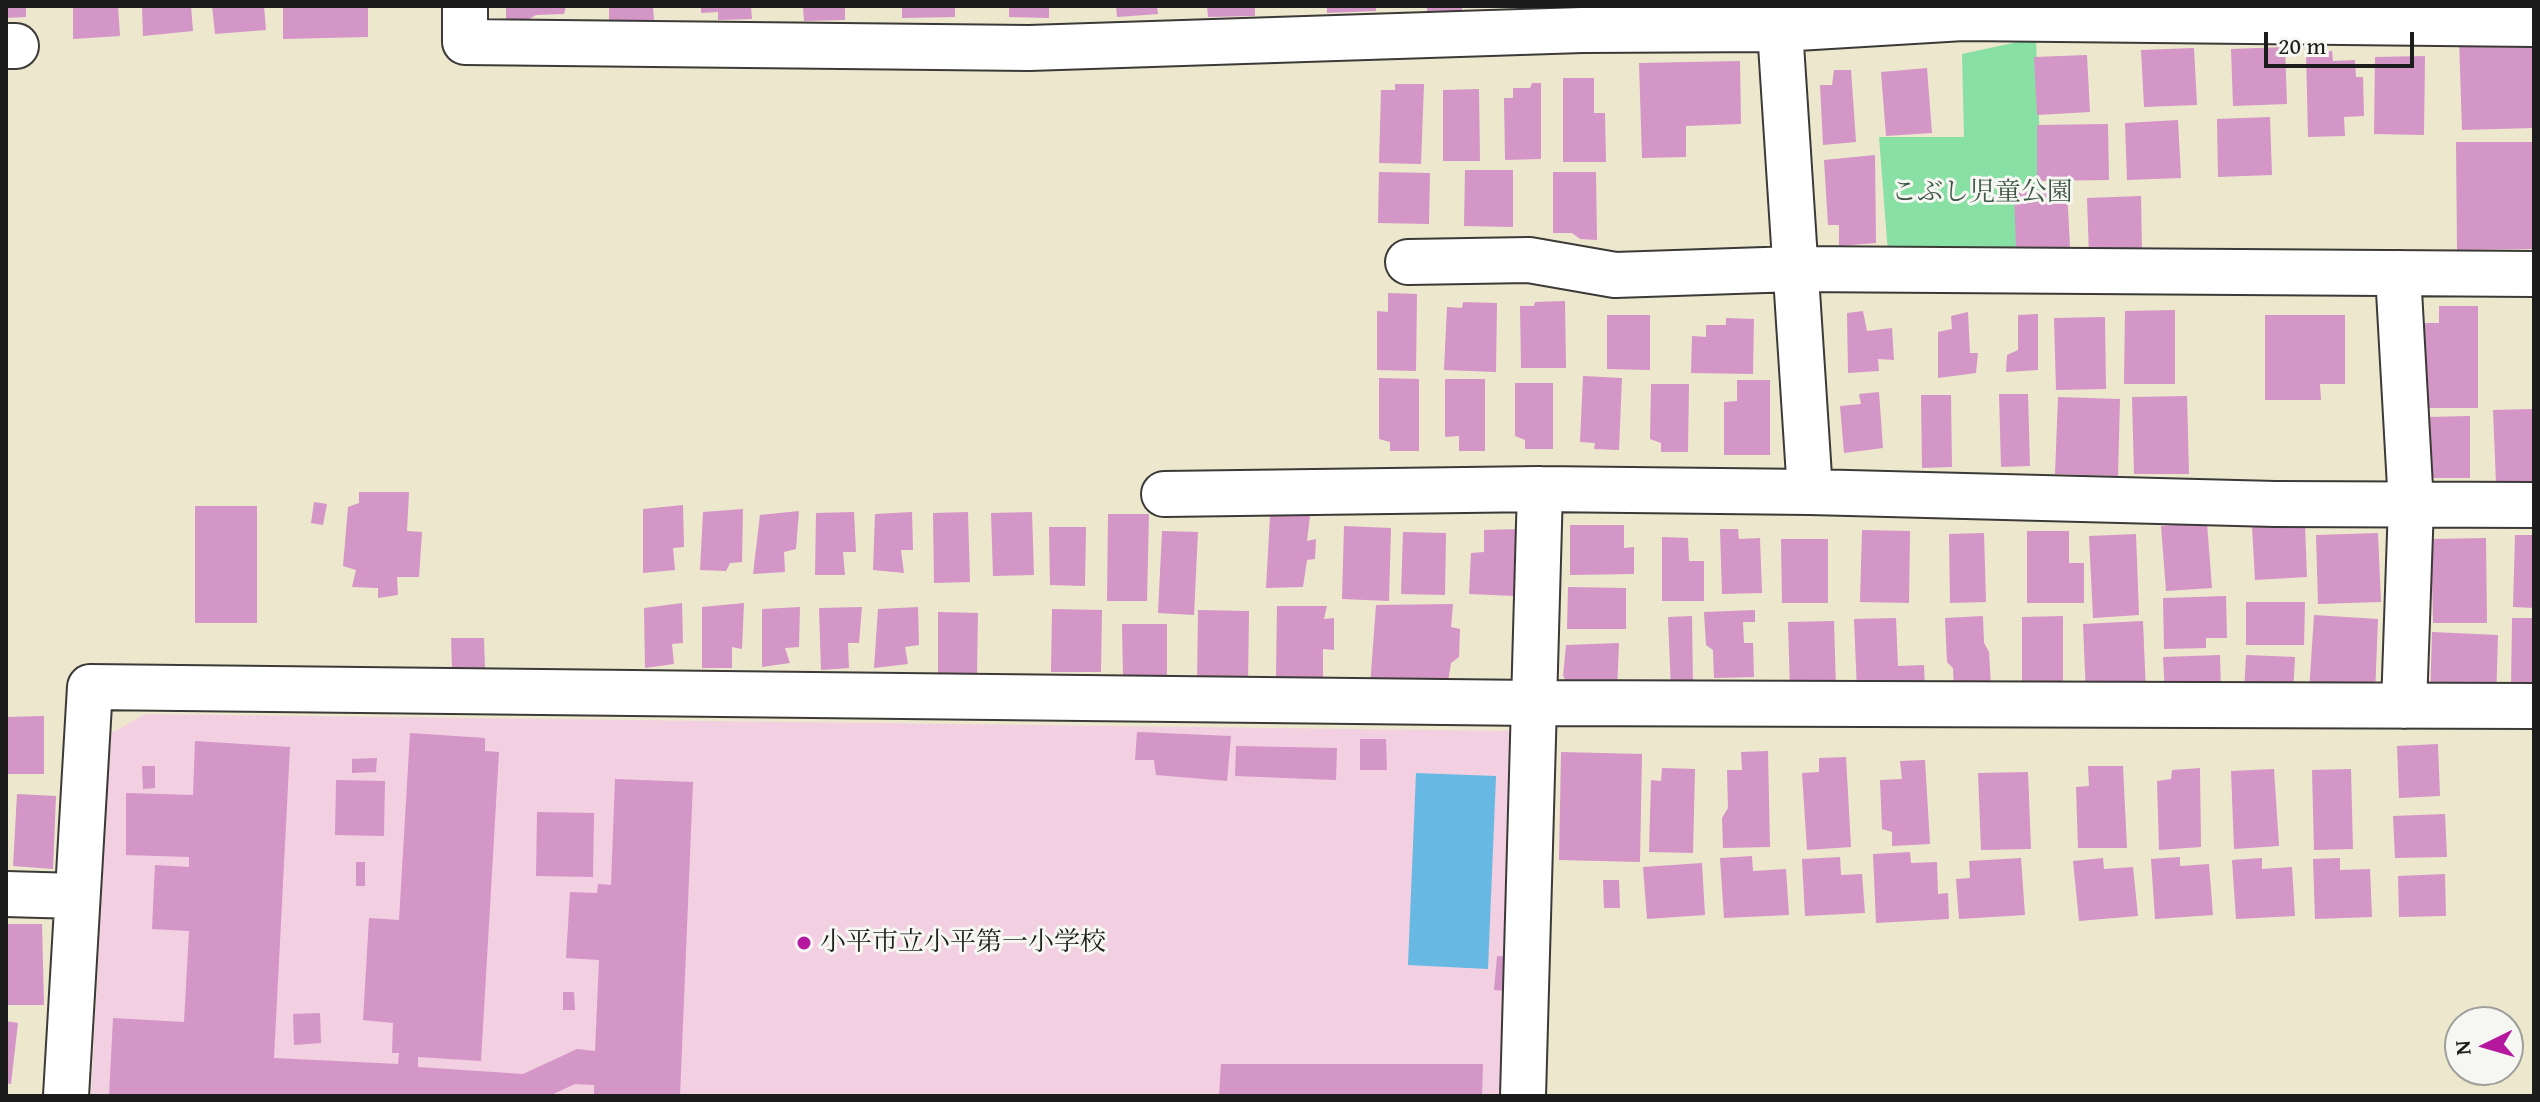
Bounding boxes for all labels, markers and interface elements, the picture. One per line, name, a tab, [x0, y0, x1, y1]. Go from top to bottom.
scale bar	[2268, 16, 2418, 66]
text: 20 m	[2278, 28, 2326, 63]
park label: こぶし児童公園	[1891, 177, 2073, 209]
place label: 小平市立小平第一小学校	[820, 927, 1106, 959]
marker: 小平市立小平第一小学校	[795, 934, 813, 952]
north arrow	[2444, 1006, 2524, 1086]
text: N	[2446, 1039, 2479, 1057]

